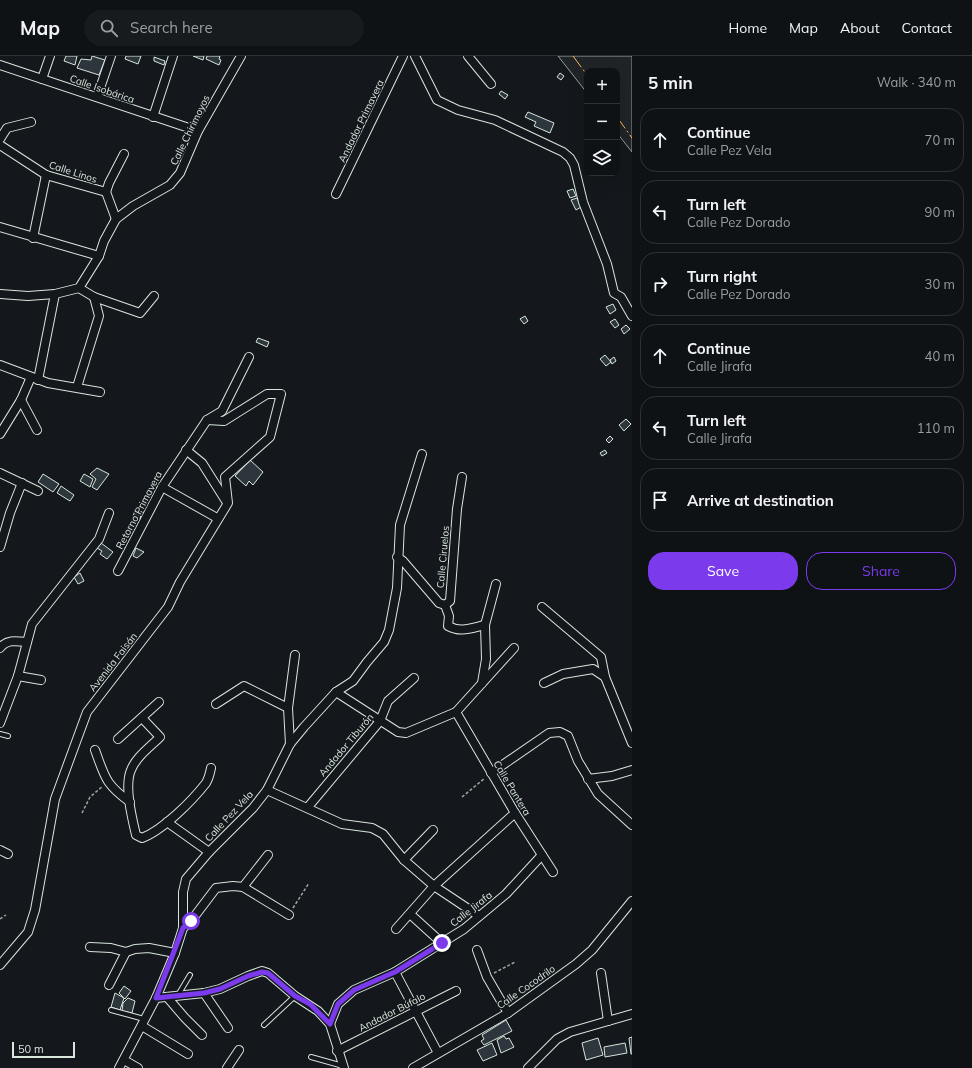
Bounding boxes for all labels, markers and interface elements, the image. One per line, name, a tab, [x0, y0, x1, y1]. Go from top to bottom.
search box	[84, 10, 364, 46]
text: Map	[20, 16, 60, 40]
icon: search	[98, 17, 120, 39]
text: Search here	[130, 18, 213, 37]
text: Home	[728, 19, 767, 37]
text: Map	[789, 19, 818, 37]
text: About	[840, 19, 880, 37]
text: Contact	[902, 19, 952, 37]
map controls	[584, 68, 620, 176]
button: +	[584, 68, 620, 104]
street label: Calle Isobárica	[68, 72, 136, 106]
text: 5 min	[648, 72, 693, 93]
text: Walk · 340 m	[877, 74, 956, 90]
street label: Andador Primavera	[335, 77, 387, 165]
street label: Calle Chirimoyos	[167, 93, 213, 167]
button: −	[584, 104, 620, 140]
text: Continue	[687, 123, 750, 142]
icon: ahead	[649, 129, 671, 151]
text: 70 m	[925, 132, 955, 148]
button: layers	[584, 140, 620, 176]
text: Calle Pez Vela	[687, 142, 772, 158]
street label: Calle Linos	[47, 158, 99, 186]
text: Turn left	[687, 195, 746, 214]
icon: left	[649, 201, 671, 223]
text: 90 m	[925, 204, 955, 220]
text: Calle Pez Dorado	[687, 214, 790, 230]
text: Turn right	[687, 267, 757, 286]
icon: right	[649, 273, 671, 295]
text: 30 m	[925, 276, 955, 292]
text: Calle Pez Dorado	[687, 286, 790, 302]
text: Continue	[687, 339, 750, 358]
icon: ahead	[649, 345, 671, 367]
text: 40 m	[925, 348, 955, 364]
text: Calle Jirafa	[687, 358, 752, 374]
text: Turn left	[687, 411, 746, 430]
icon: left	[649, 417, 671, 439]
text: 110 m	[917, 420, 955, 436]
text: Calle Jirafa	[687, 430, 752, 446]
street label: Retorno Primavera	[113, 469, 165, 551]
icon: arrive	[649, 489, 671, 511]
text: Arrive at destination	[687, 491, 834, 510]
street label: Calle Ciruelos	[434, 525, 452, 589]
button: Save	[648, 552, 798, 590]
button: Share	[806, 552, 956, 590]
street label: Avenida Faisán	[86, 630, 140, 694]
street label: Andador Tiburón	[316, 711, 376, 779]
street label: Calle Pantera	[490, 758, 534, 818]
street label: Calle Pez Vela	[202, 788, 256, 844]
street label: Calle Jirafa	[447, 888, 495, 930]
route start	[182, 912, 200, 930]
route end	[433, 934, 451, 952]
street label: Calle Cocodrilo	[494, 962, 558, 1012]
street label: Andador Búfalo	[356, 989, 428, 1034]
scale bar	[12, 1040, 75, 1059]
text: 50 m	[18, 1042, 44, 1056]

